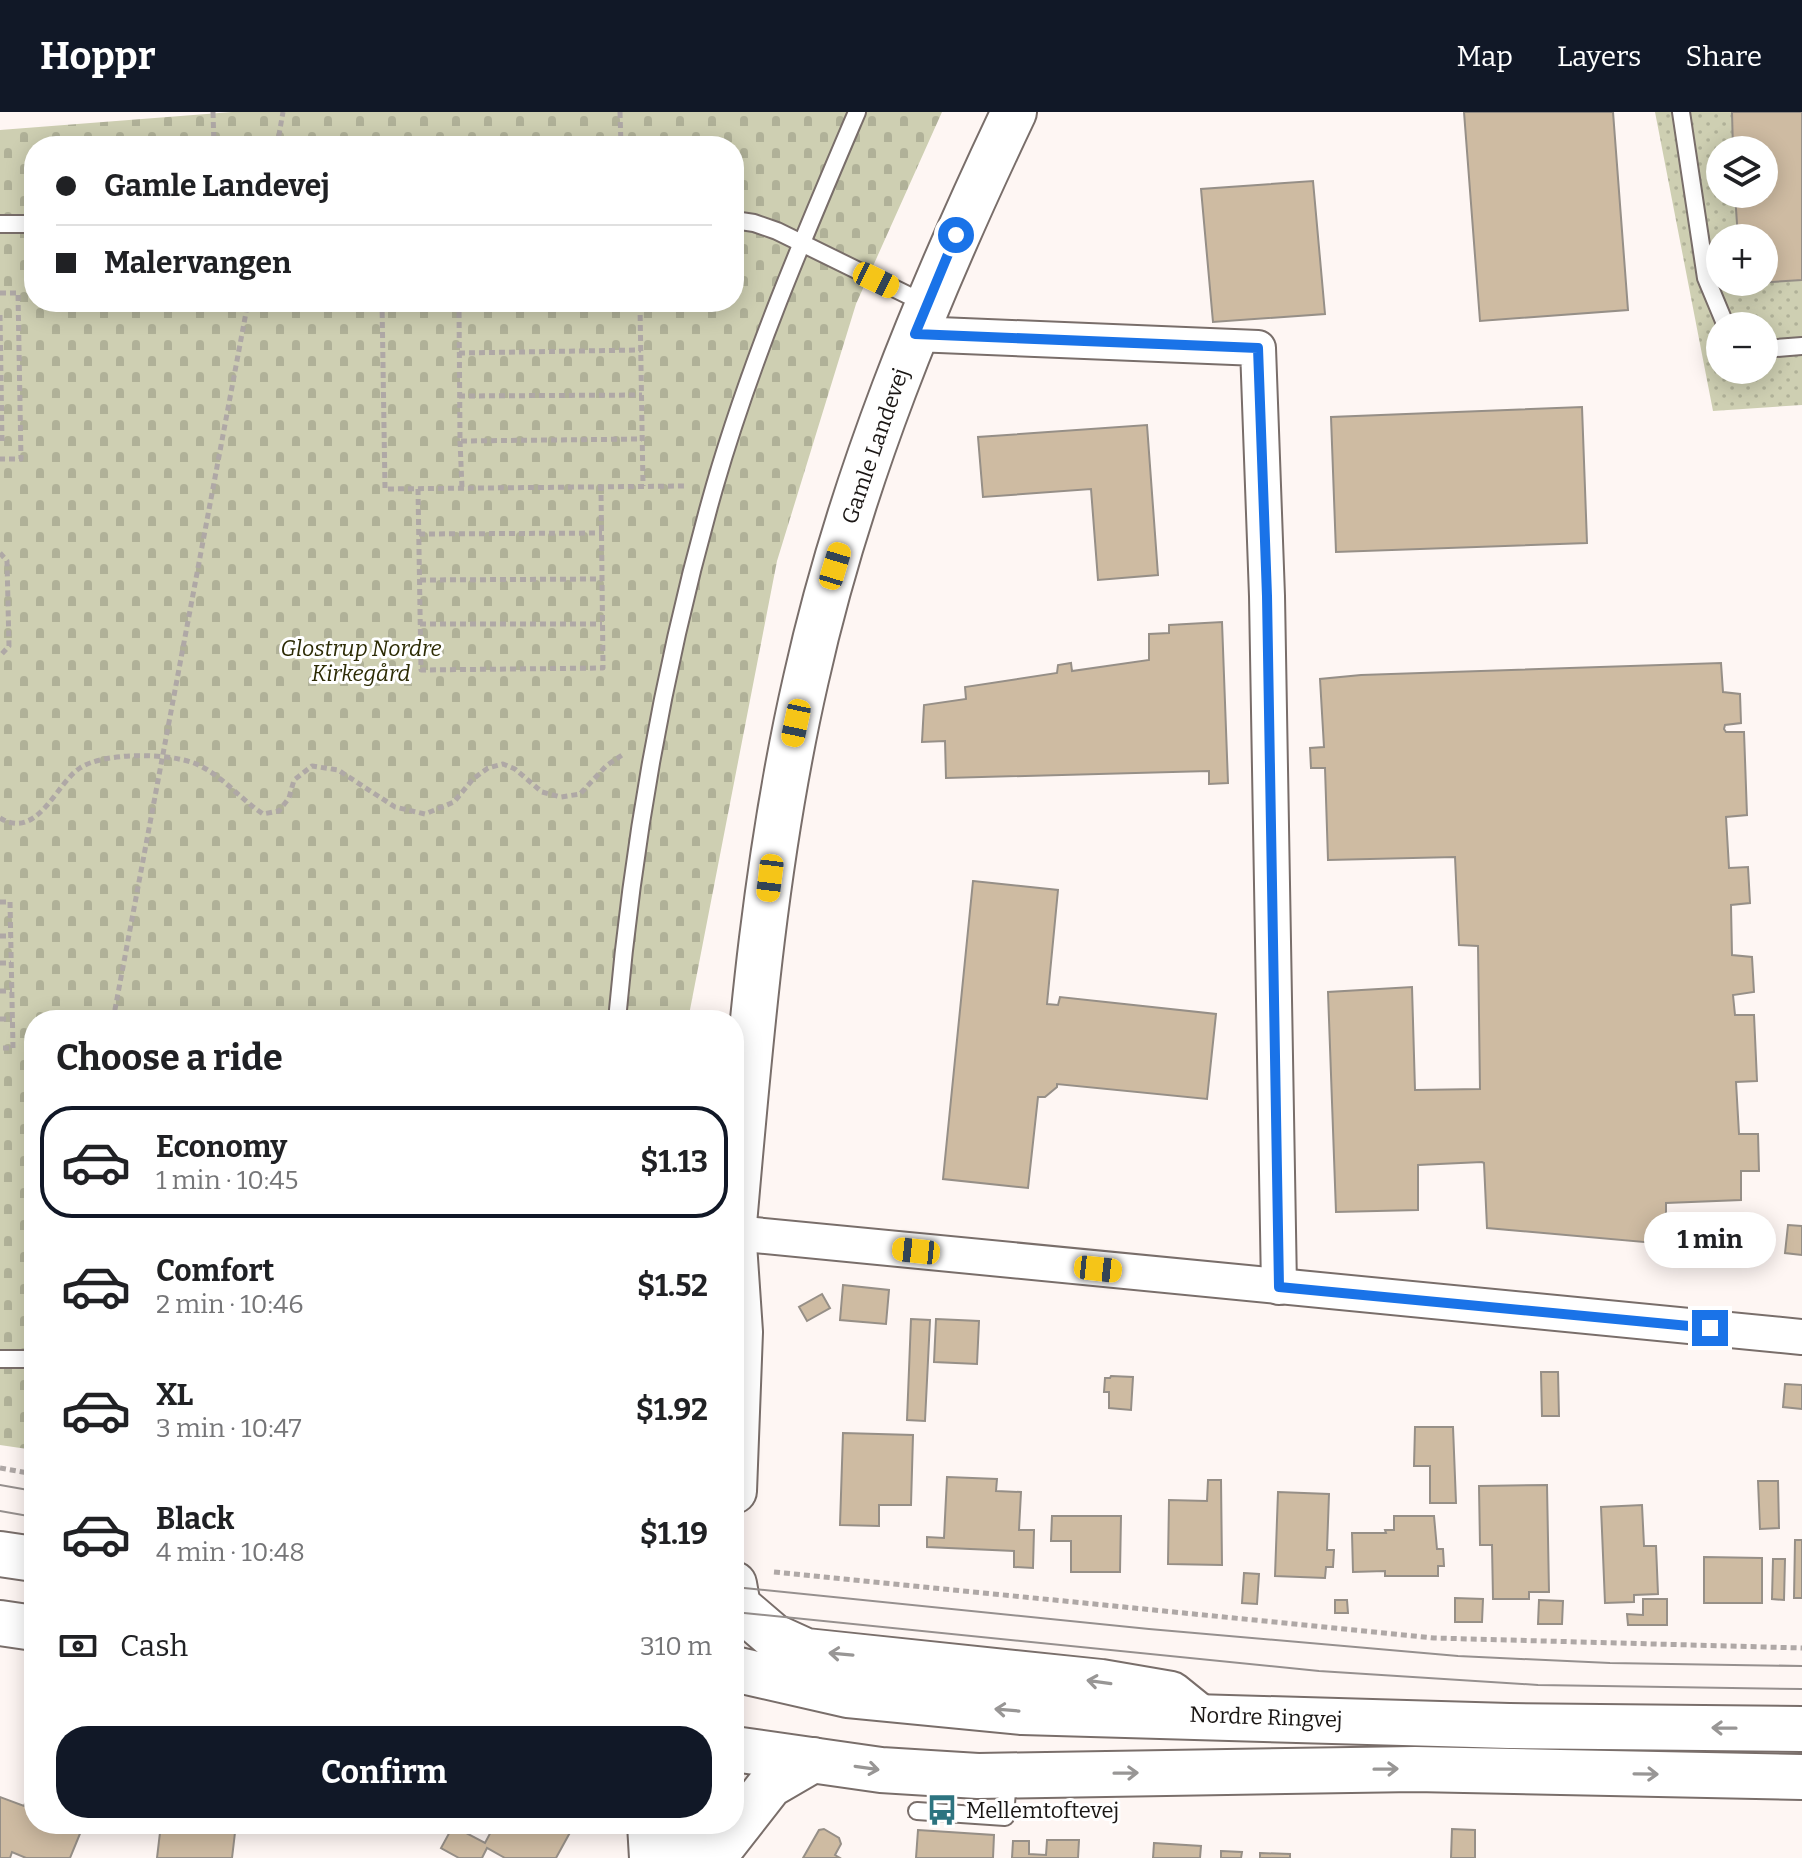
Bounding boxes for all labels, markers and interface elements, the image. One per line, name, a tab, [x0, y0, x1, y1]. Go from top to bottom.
text: Hoppr	[40, 33, 156, 79]
text: Map	[1456, 40, 1513, 73]
text: Layers	[1557, 40, 1641, 73]
text: Share	[1685, 40, 1762, 73]
map controls	[1706, 136, 1778, 384]
button: layers	[1706, 136, 1778, 208]
text: Gamle Landevej	[104, 168, 330, 204]
route start	[938, 217, 974, 253]
button: +	[1706, 224, 1778, 296]
text: Malervangen	[104, 245, 291, 281]
car	[849, 259, 903, 301]
button: −	[1706, 312, 1778, 384]
street label: Gamle Landevej	[836, 365, 914, 527]
car	[817, 540, 853, 592]
park label: Glostrup Nordre Kirkegård	[280, 635, 442, 687]
car	[779, 697, 813, 749]
car	[755, 853, 785, 903]
text: Choose a ride	[56, 1036, 283, 1080]
icon: car	[60, 1126, 132, 1198]
text: Economy	[156, 1129, 287, 1165]
text: $1.13	[640, 1144, 708, 1180]
text: 1 min · 10:45	[156, 1165, 298, 1196]
callout: 1 min	[1644, 1212, 1776, 1268]
text: 1 min	[1677, 1224, 1743, 1255]
car	[891, 1237, 941, 1265]
icon: car	[60, 1250, 132, 1322]
text: Comfort	[156, 1253, 274, 1289]
car	[1073, 1255, 1123, 1283]
text: $1.52	[637, 1268, 708, 1304]
text: 2 min · 10:46	[156, 1289, 303, 1320]
route end	[1692, 1310, 1728, 1346]
icon: car	[60, 1374, 132, 1446]
text: XL	[156, 1377, 193, 1413]
text: $1.92	[636, 1392, 708, 1428]
text: 3 min · 10:47	[156, 1413, 302, 1444]
icon: car	[60, 1498, 132, 1570]
text: Black	[156, 1501, 234, 1537]
text: $1.19	[640, 1516, 708, 1552]
text: 4 min · 10:48	[156, 1537, 305, 1568]
icon: cash	[56, 1624, 100, 1668]
text: Cash	[120, 1628, 188, 1664]
text: 310 m	[640, 1631, 712, 1662]
one-way arrow	[828, 1646, 855, 1661]
one-way arrow	[1087, 1674, 1112, 1689]
street label: Nordre Ringvej	[1189, 1701, 1343, 1733]
one-way arrow	[994, 1702, 1021, 1717]
one-way arrow	[1711, 1720, 1738, 1736]
button: Confirm	[56, 1726, 712, 1818]
one-way arrow	[854, 1761, 879, 1776]
one-way arrow	[1372, 1762, 1399, 1777]
one-way arrow	[1112, 1766, 1139, 1781]
one-way arrow	[1632, 1766, 1659, 1782]
bus stop icon: Mellemtoftevej	[925, 1793, 959, 1827]
place label: Mellemtoftevej	[966, 1797, 1119, 1824]

